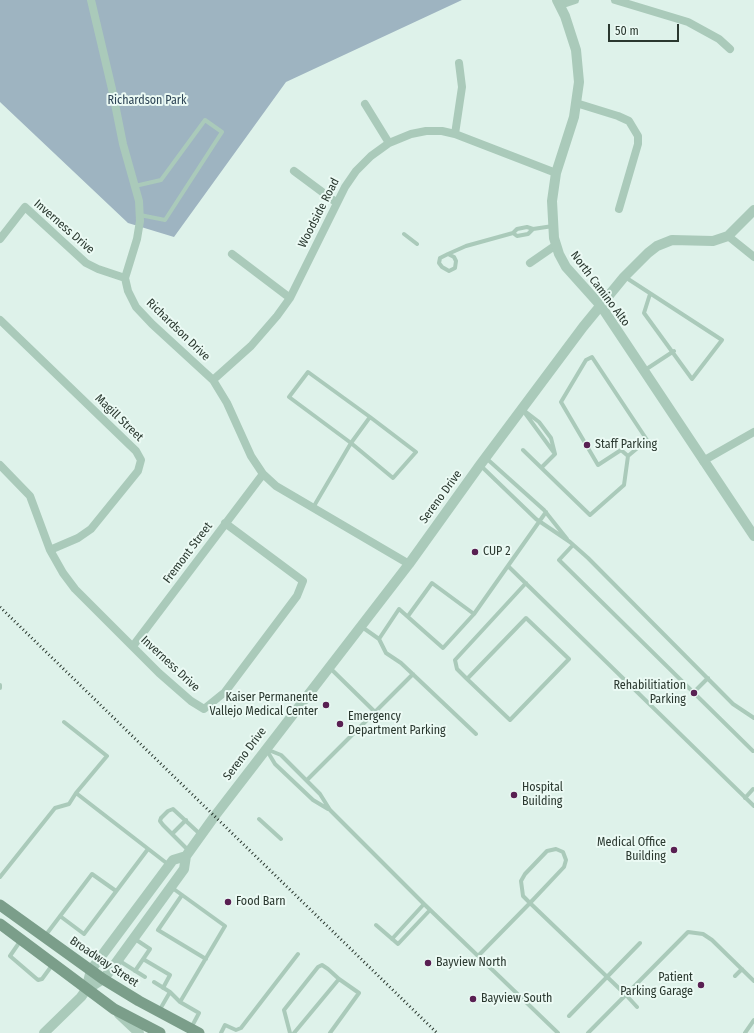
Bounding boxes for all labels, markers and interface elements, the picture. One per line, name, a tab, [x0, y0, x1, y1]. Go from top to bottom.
scale bar	[610, 16, 681, 42]
text: 50 m	[615, 24, 639, 38]
park label: Richardson Park	[107, 94, 187, 108]
street label: Woodside Road	[295, 176, 343, 250]
street label: Inverness Drive	[31, 197, 97, 257]
street label: North Camino Alto	[567, 249, 633, 329]
street label: Richardson Drive	[143, 296, 213, 364]
street label: Magill Street	[92, 391, 146, 445]
place label: Staff Parking	[595, 438, 657, 452]
marker: Staff Parking	[582, 440, 592, 450]
street label: Sereno Drive	[417, 467, 465, 527]
street label: Fremont Street	[160, 520, 216, 586]
place label: CUP 2	[483, 545, 510, 559]
marker: CUP 2	[470, 547, 480, 557]
street label: Inverness Drive	[138, 633, 202, 695]
place label: Rehabilitiation Parking	[613, 679, 686, 707]
marker: Rehabilitiation Parking	[689, 688, 699, 698]
place label: Kaiser Permanente Vallejo Medical Center	[210, 691, 318, 719]
marker: Kaiser Permanente Vallejo Medical Center	[321, 700, 331, 710]
place label: Emergency Department Parking	[348, 710, 446, 738]
marker: Emergency Department Parking	[335, 719, 345, 729]
street label: Sereno Drive	[220, 725, 270, 783]
place label: Hospital Building	[522, 781, 563, 809]
marker: Hospital Building	[509, 790, 519, 800]
place label: Medical Office Building	[597, 836, 666, 864]
marker: Medical Office Building	[669, 845, 679, 855]
place label: Food Barn	[236, 895, 286, 909]
marker: Food Barn	[223, 897, 233, 907]
street label: Broadway Street	[67, 934, 141, 990]
place label: Bayview North	[436, 956, 507, 970]
marker: Bayview North	[423, 958, 433, 968]
place label: Patient Parking Garage	[620, 971, 693, 999]
marker: Patient Parking Garage	[696, 980, 706, 990]
place label: Bayview South	[481, 992, 552, 1006]
marker: Bayview South	[468, 994, 478, 1004]

